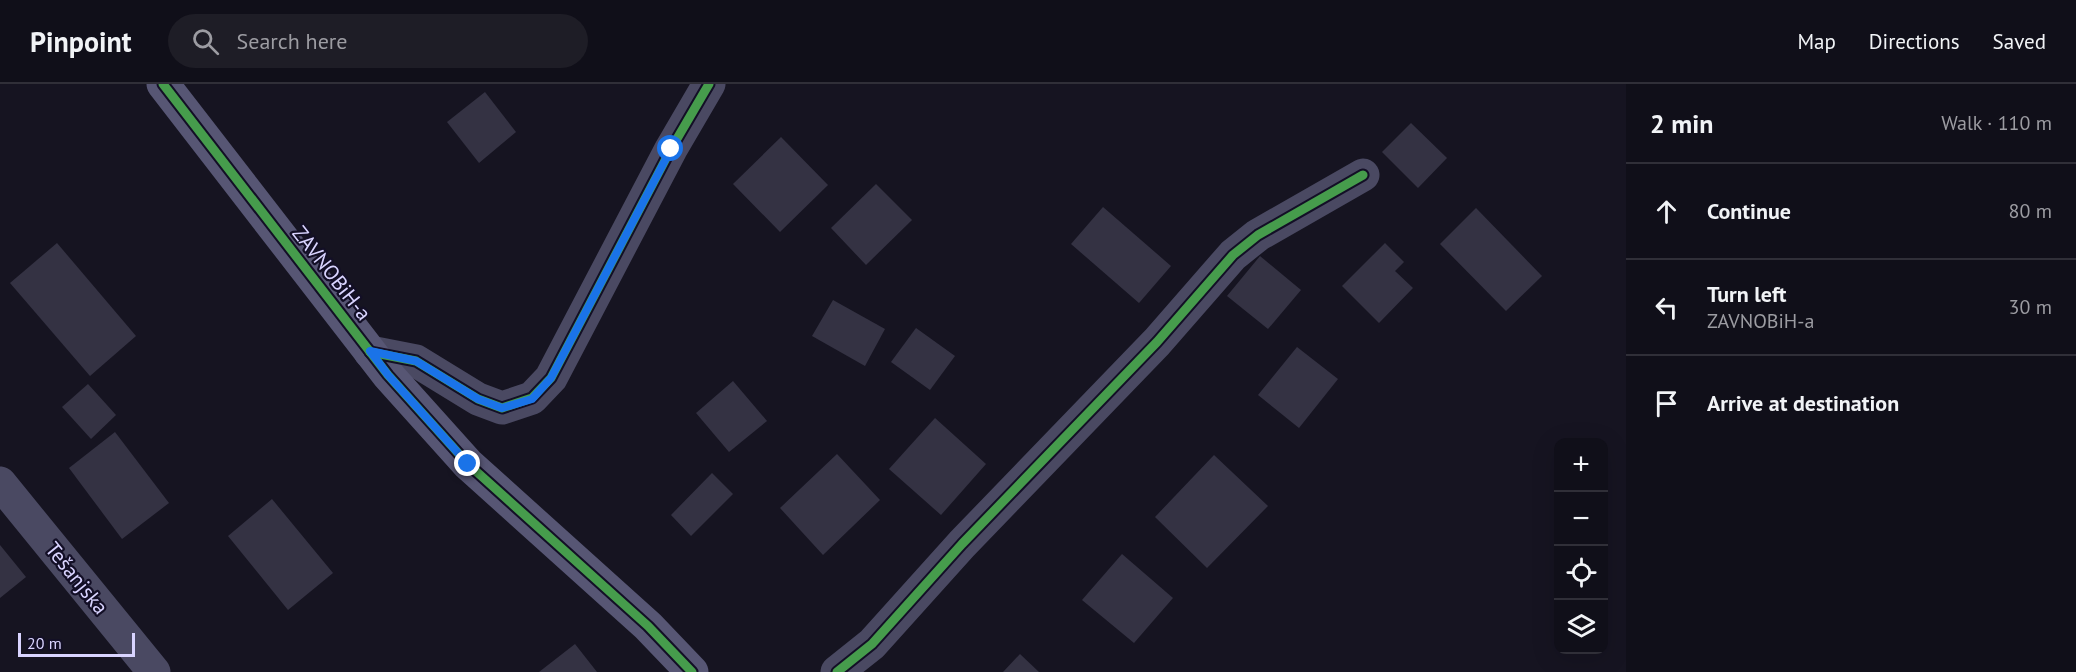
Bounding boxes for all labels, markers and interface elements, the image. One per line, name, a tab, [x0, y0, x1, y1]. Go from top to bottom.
search box	[168, 14, 588, 68]
text: Pinpoint	[30, 23, 132, 60]
icon: search	[189, 25, 222, 58]
text: Search here	[237, 27, 347, 55]
text: Map	[1797, 28, 1836, 55]
text: Directions	[1869, 28, 1960, 55]
text: Saved	[1993, 28, 2046, 55]
text: 2 min	[1650, 107, 1713, 140]
text: Walk · 110 m	[1941, 110, 2052, 136]
route start	[657, 135, 683, 161]
icon: ahead	[1650, 195, 1683, 228]
text: Continue	[1707, 197, 1791, 225]
text: 80 m	[2009, 198, 2052, 224]
street label: ZAVNOBiH-a	[287, 220, 377, 326]
text: Turn left	[1707, 280, 1787, 308]
icon: left	[1650, 291, 1683, 324]
text: 30 m	[2009, 294, 2052, 320]
text: ZAVNOBiH-a	[1707, 308, 1814, 334]
icon: arrive	[1650, 387, 1683, 420]
text: Arrive at destination	[1707, 389, 1899, 417]
map controls	[1554, 438, 1608, 654]
button: +	[1554, 438, 1608, 492]
route end	[454, 450, 480, 476]
button: −	[1554, 492, 1608, 546]
street label: Tešanjska	[40, 536, 114, 620]
button: locate	[1554, 546, 1608, 600]
button: layers	[1554, 600, 1608, 654]
scale bar	[18, 630, 135, 658]
text: 20 m	[27, 633, 62, 653]

